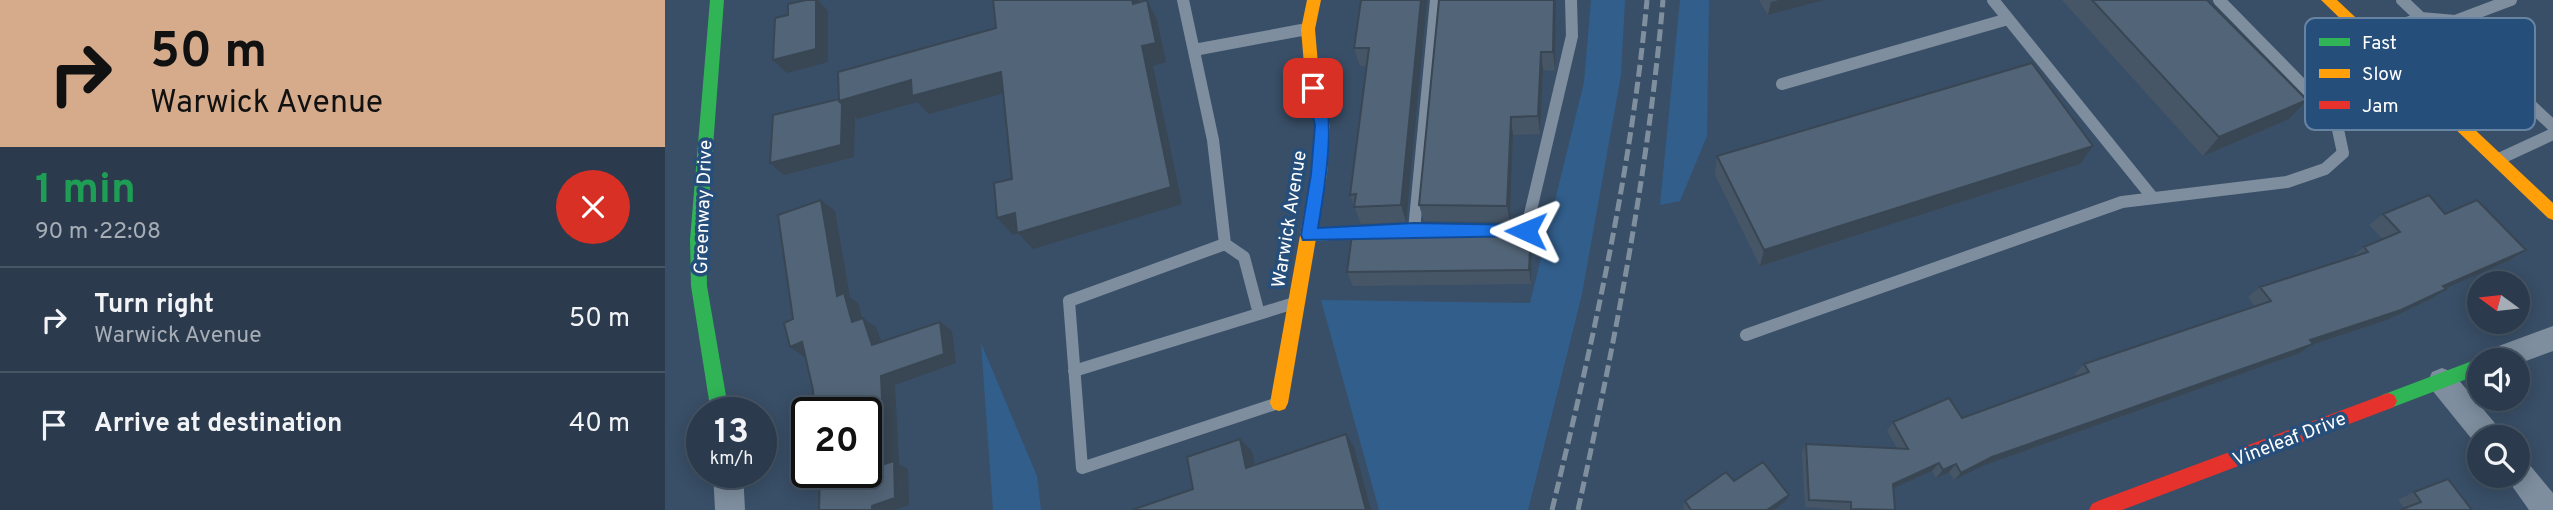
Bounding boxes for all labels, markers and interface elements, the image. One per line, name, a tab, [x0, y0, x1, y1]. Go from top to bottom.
legend	[2305, 18, 2535, 130]
text: 50 m	[150, 23, 267, 85]
icon: right	[35, 28, 126, 119]
text: Fast	[2362, 32, 2397, 56]
pin	[1283, 58, 1343, 118]
text: Slow	[2362, 63, 2402, 87]
icon: arrive	[1294, 69, 1332, 107]
text: Warwick Avenue	[150, 84, 383, 124]
text: Jam	[2362, 95, 2399, 119]
street label: Greenway Drive	[690, 140, 718, 275]
street label: Warwick Avenue	[1267, 149, 1313, 290]
text: 1 min	[35, 165, 136, 218]
button: close	[556, 170, 630, 244]
position arrow	[1489, 194, 1563, 268]
text: 90 m · 22:08	[35, 218, 161, 247]
north arrow	[2467, 271, 2531, 334]
map controls	[2467, 271, 2530, 488]
text: Turn right	[94, 289, 214, 322]
icon: right	[35, 301, 73, 339]
text: 50 m	[569, 303, 630, 336]
text: Warwick Avenue	[94, 322, 262, 351]
button: sound	[2467, 348, 2530, 411]
speed limit sign: 20	[791, 397, 882, 488]
icon: arrive	[35, 406, 73, 444]
street label: Vineleaf Drive	[2230, 407, 2350, 472]
text: Arrive at destination	[94, 408, 342, 441]
text: 40 m	[569, 408, 630, 441]
text: 13	[714, 411, 749, 455]
button: search	[2467, 425, 2530, 488]
text: km/h	[710, 448, 753, 471]

